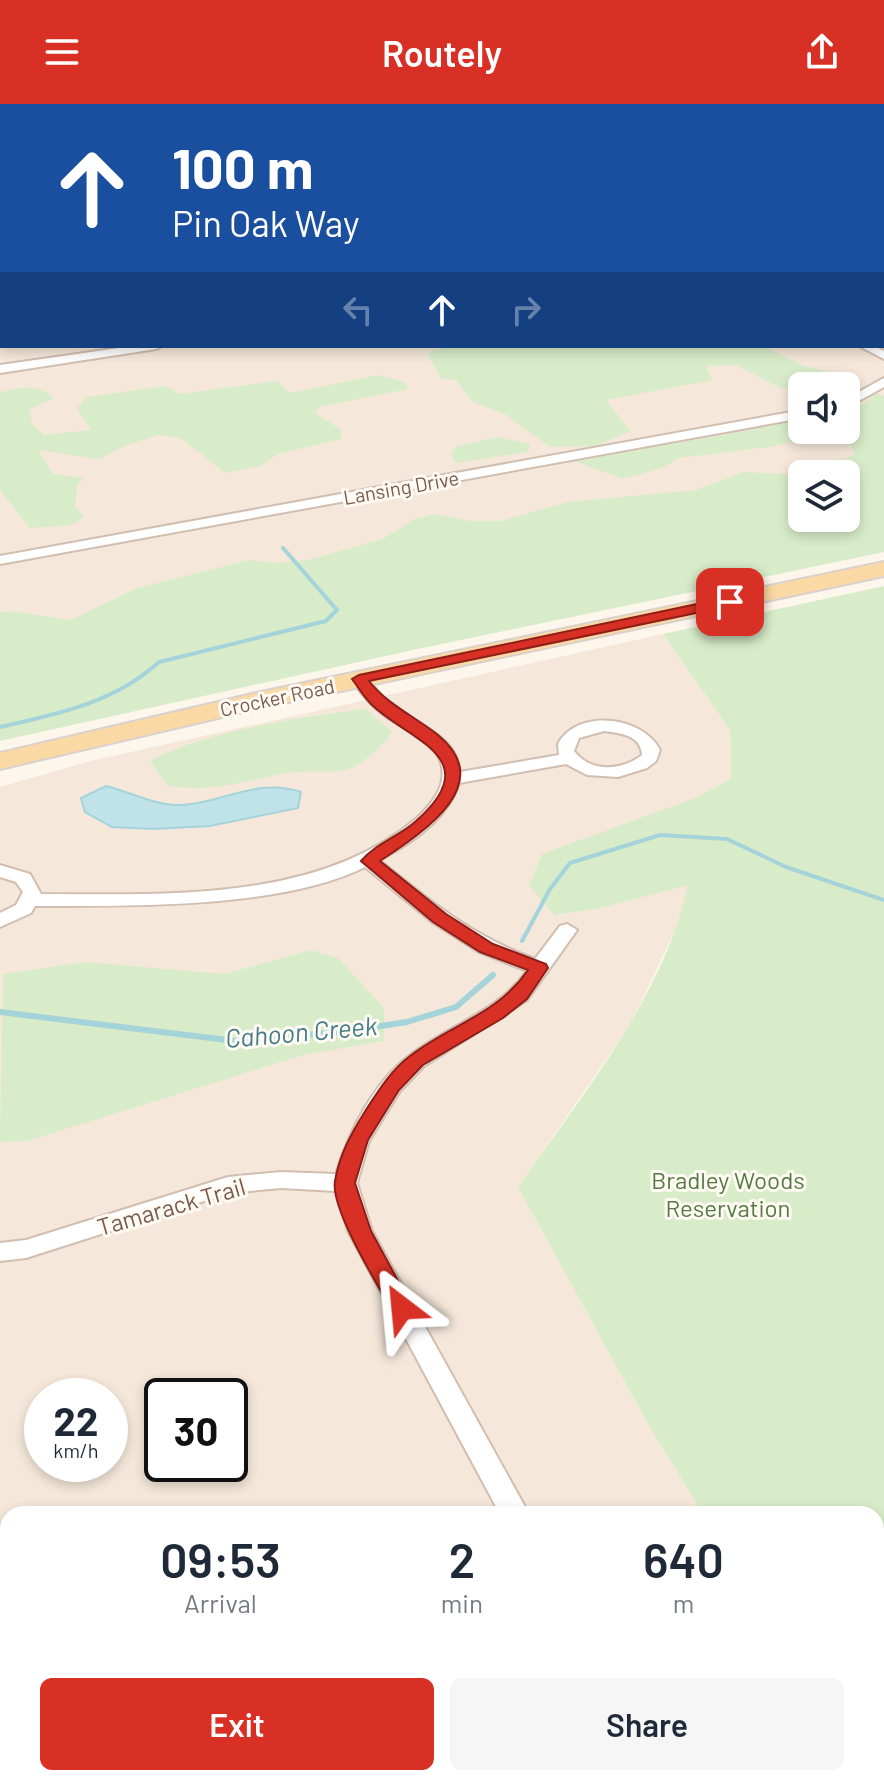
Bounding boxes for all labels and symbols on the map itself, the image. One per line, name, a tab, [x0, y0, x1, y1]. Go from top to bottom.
street label: Lansing Drive	[341, 465, 461, 509]
pin	[696, 568, 764, 636]
street label: Crocker Road	[218, 673, 336, 721]
water label: Cahoon Creek	[224, 1009, 379, 1053]
park label: Bradley Woods Reservation	[651, 1165, 805, 1222]
street label: Tamarack Trail	[94, 1171, 248, 1241]
position arrow	[360, 1266, 444, 1350]
speed limit sign: 30	[144, 1378, 248, 1482]

